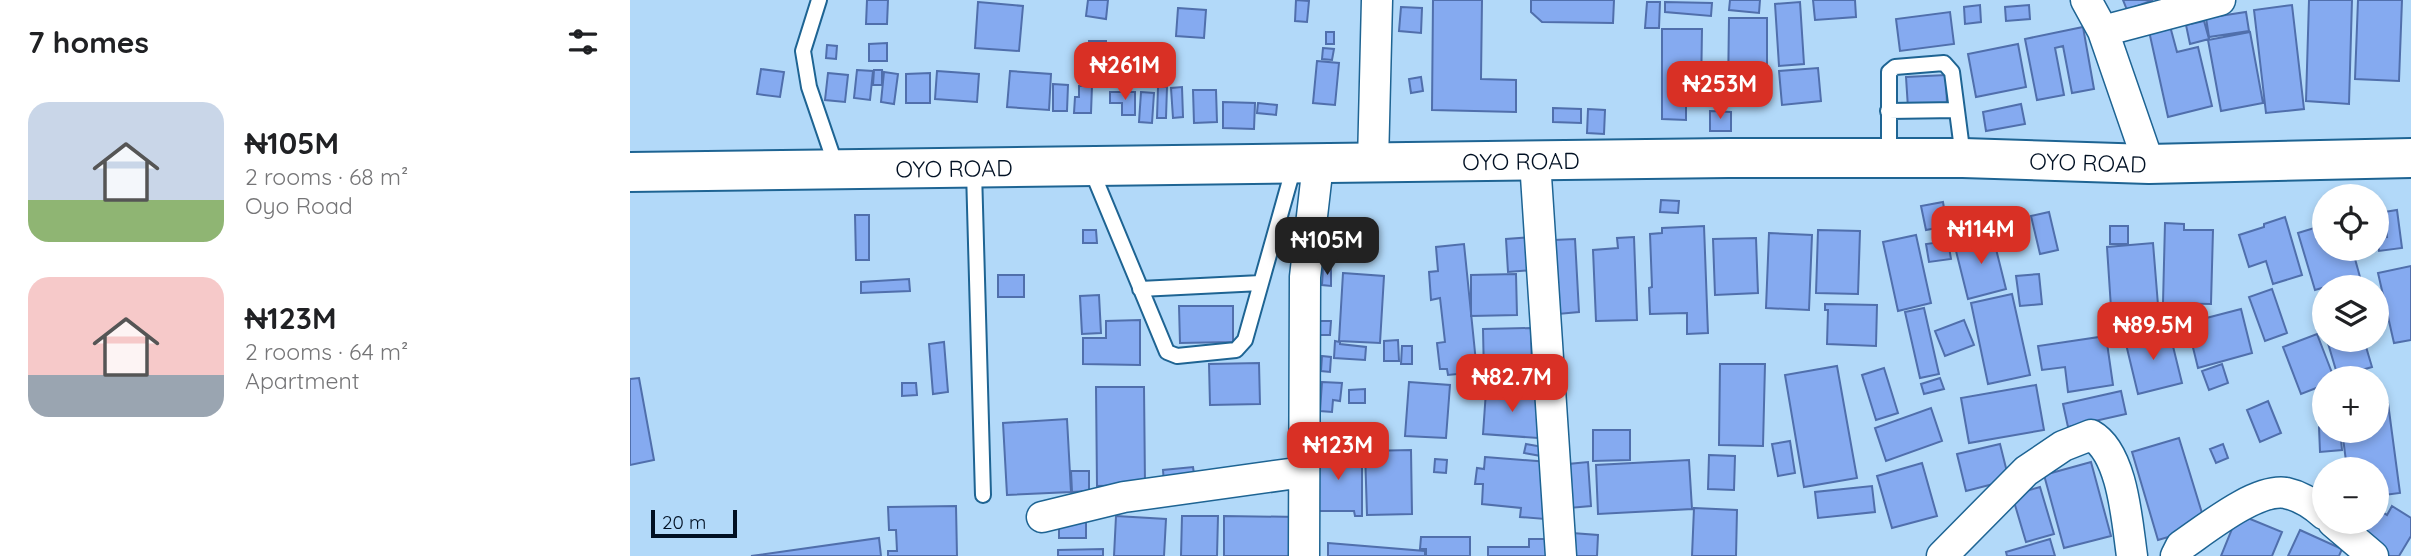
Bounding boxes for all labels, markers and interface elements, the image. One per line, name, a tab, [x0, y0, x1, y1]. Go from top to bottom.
text: 7 homes	[28, 23, 149, 61]
icon: filters	[564, 23, 602, 61]
pin: ₦261M	[1076, 42, 1174, 102]
text: ₦261M	[1090, 50, 1160, 79]
pin: ₦253M	[1671, 61, 1769, 121]
text: ₦253M	[1683, 69, 1757, 98]
text: ₦105M	[245, 124, 339, 162]
icon: home	[84, 130, 168, 214]
street label: OYO ROAD	[1462, 145, 1580, 176]
street label: OYO ROAD	[2029, 146, 2147, 178]
street label: OYO ROAD	[895, 153, 1013, 183]
text: 2 rooms · 68 m²	[245, 162, 408, 191]
map controls	[2312, 184, 2389, 534]
button: locate	[2312, 184, 2389, 261]
text: Oyo Road	[245, 191, 353, 220]
pin: ₦114M	[1932, 206, 2030, 266]
text: ₦114M	[1947, 214, 2015, 243]
pin: ₦105M	[1278, 218, 1376, 277]
text: ₦105M	[1291, 225, 1363, 254]
button: layers	[2312, 275, 2389, 352]
text: ₦123M	[245, 299, 336, 337]
pin: ₦89.5M	[2096, 302, 2210, 362]
icon: home	[84, 305, 168, 389]
text: ₦89.5M	[2113, 310, 2193, 339]
text: 2 rooms · 64 m²	[245, 337, 408, 366]
pin: ₦82.7M	[1455, 354, 1569, 414]
text: ₦82.7M	[1472, 362, 1552, 391]
text: Apartment	[245, 366, 359, 395]
button: +	[2312, 366, 2389, 443]
pin: ₦123M	[1289, 422, 1387, 482]
text: ₦123M	[1303, 430, 1373, 459]
button: −	[2312, 457, 2389, 534]
scale bar	[651, 507, 737, 539]
text: 20 m	[662, 510, 706, 534]

